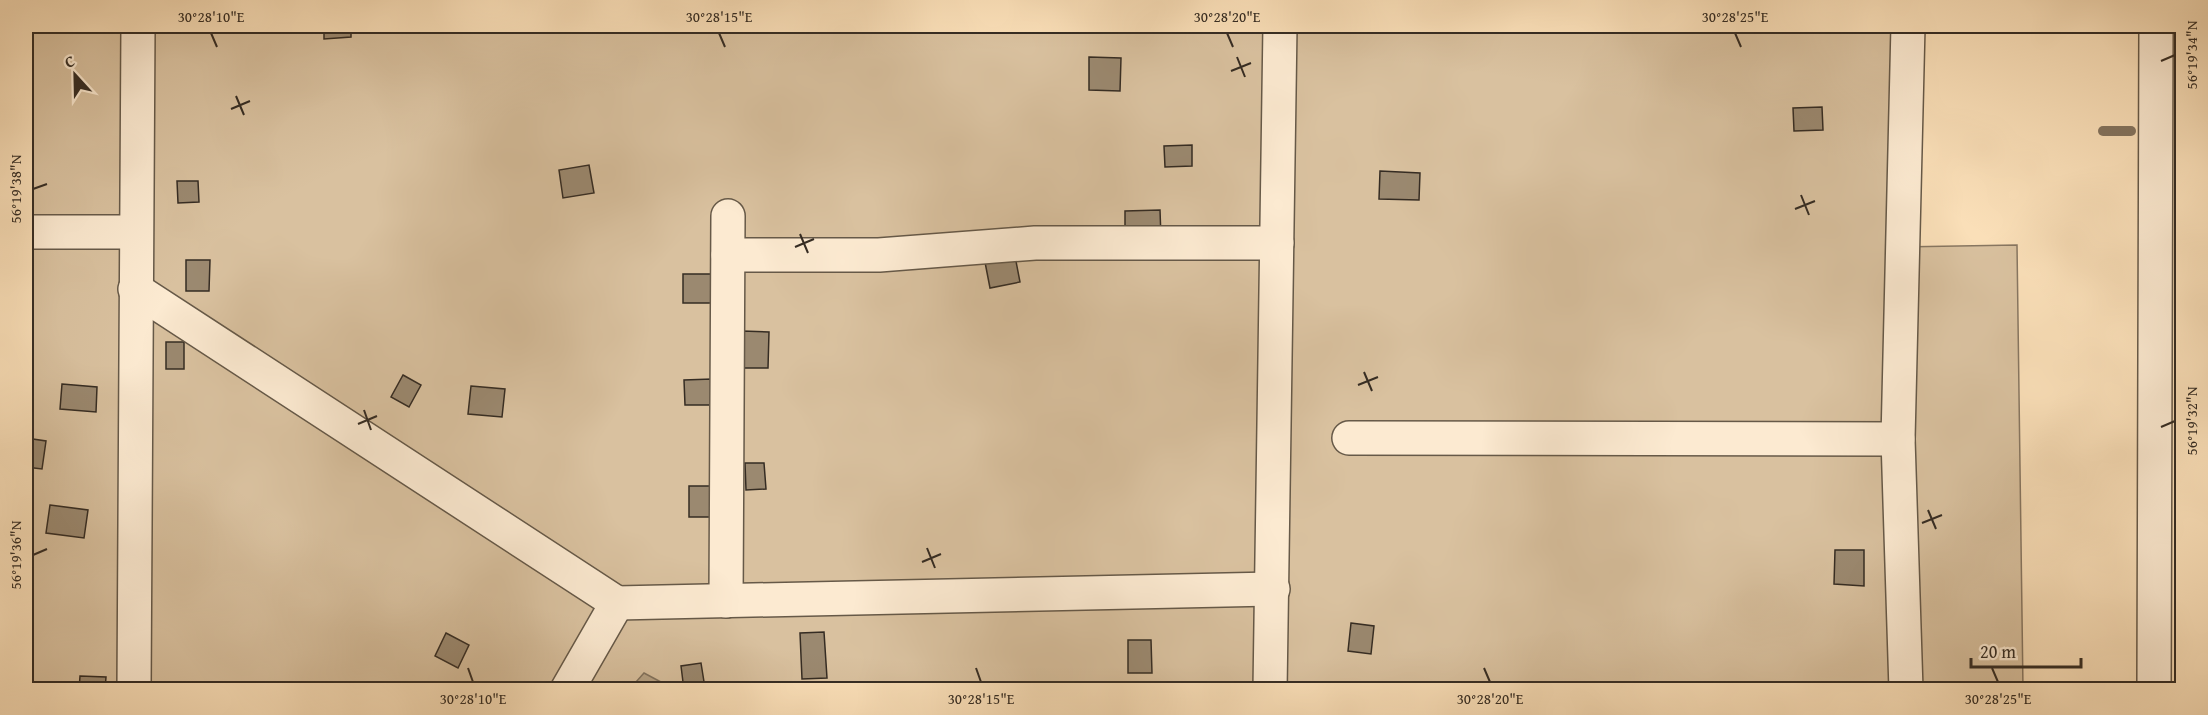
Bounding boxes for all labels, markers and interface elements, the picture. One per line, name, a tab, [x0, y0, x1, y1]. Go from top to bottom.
text: 30°28'10"E	[178, 6, 245, 27]
text: 30°28'15"E	[686, 6, 753, 27]
text: 30°28'20"E	[1194, 6, 1261, 27]
text: 30°28'25"E	[1702, 6, 1769, 27]
text: 56°19'34"N	[2181, 20, 2202, 89]
north arrow	[45, 45, 105, 105]
text: С	[61, 48, 78, 74]
text: 56°19'38"N	[5, 154, 26, 223]
text: 56°19'32"N	[2181, 386, 2202, 455]
text: 56°19'36"N	[5, 520, 26, 589]
scale bar	[1971, 631, 2080, 669]
text: 20 m	[1980, 638, 2016, 665]
text: 30°28'10"E	[440, 688, 507, 709]
text: 30°28'15"E	[948, 688, 1015, 709]
text: 30°28'20"E	[1457, 688, 1524, 709]
text: 30°28'25"E	[1965, 688, 2032, 709]

